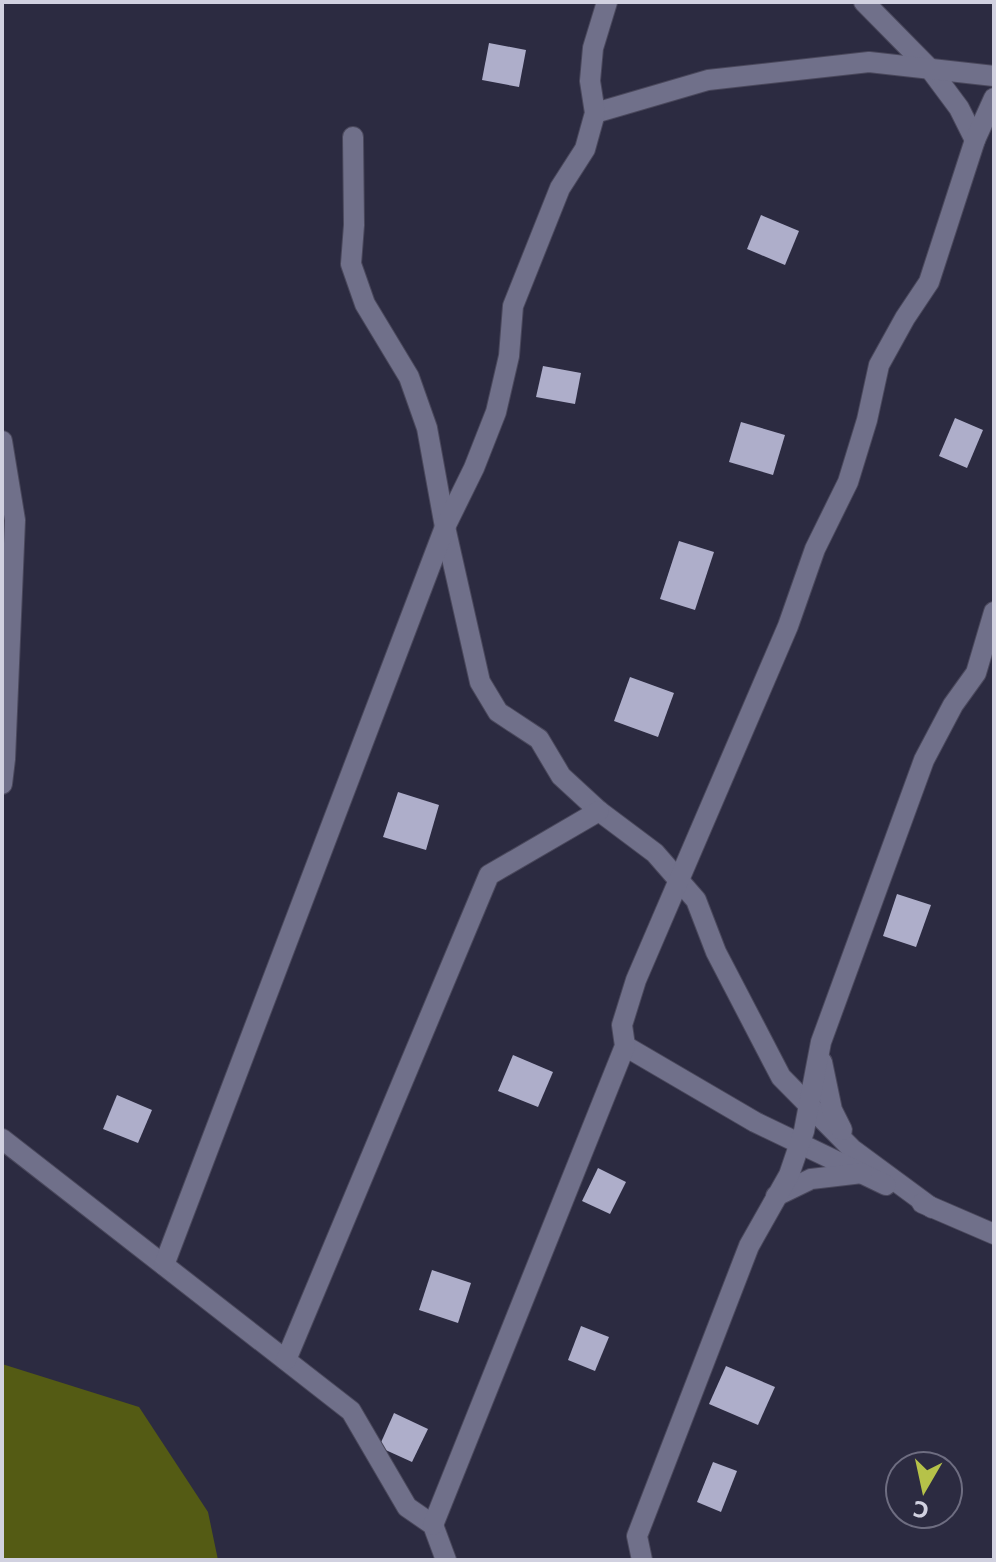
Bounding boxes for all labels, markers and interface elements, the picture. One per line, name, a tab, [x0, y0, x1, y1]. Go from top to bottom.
north arrow	[884, 1450, 964, 1530]
text: С	[911, 1496, 930, 1525]

